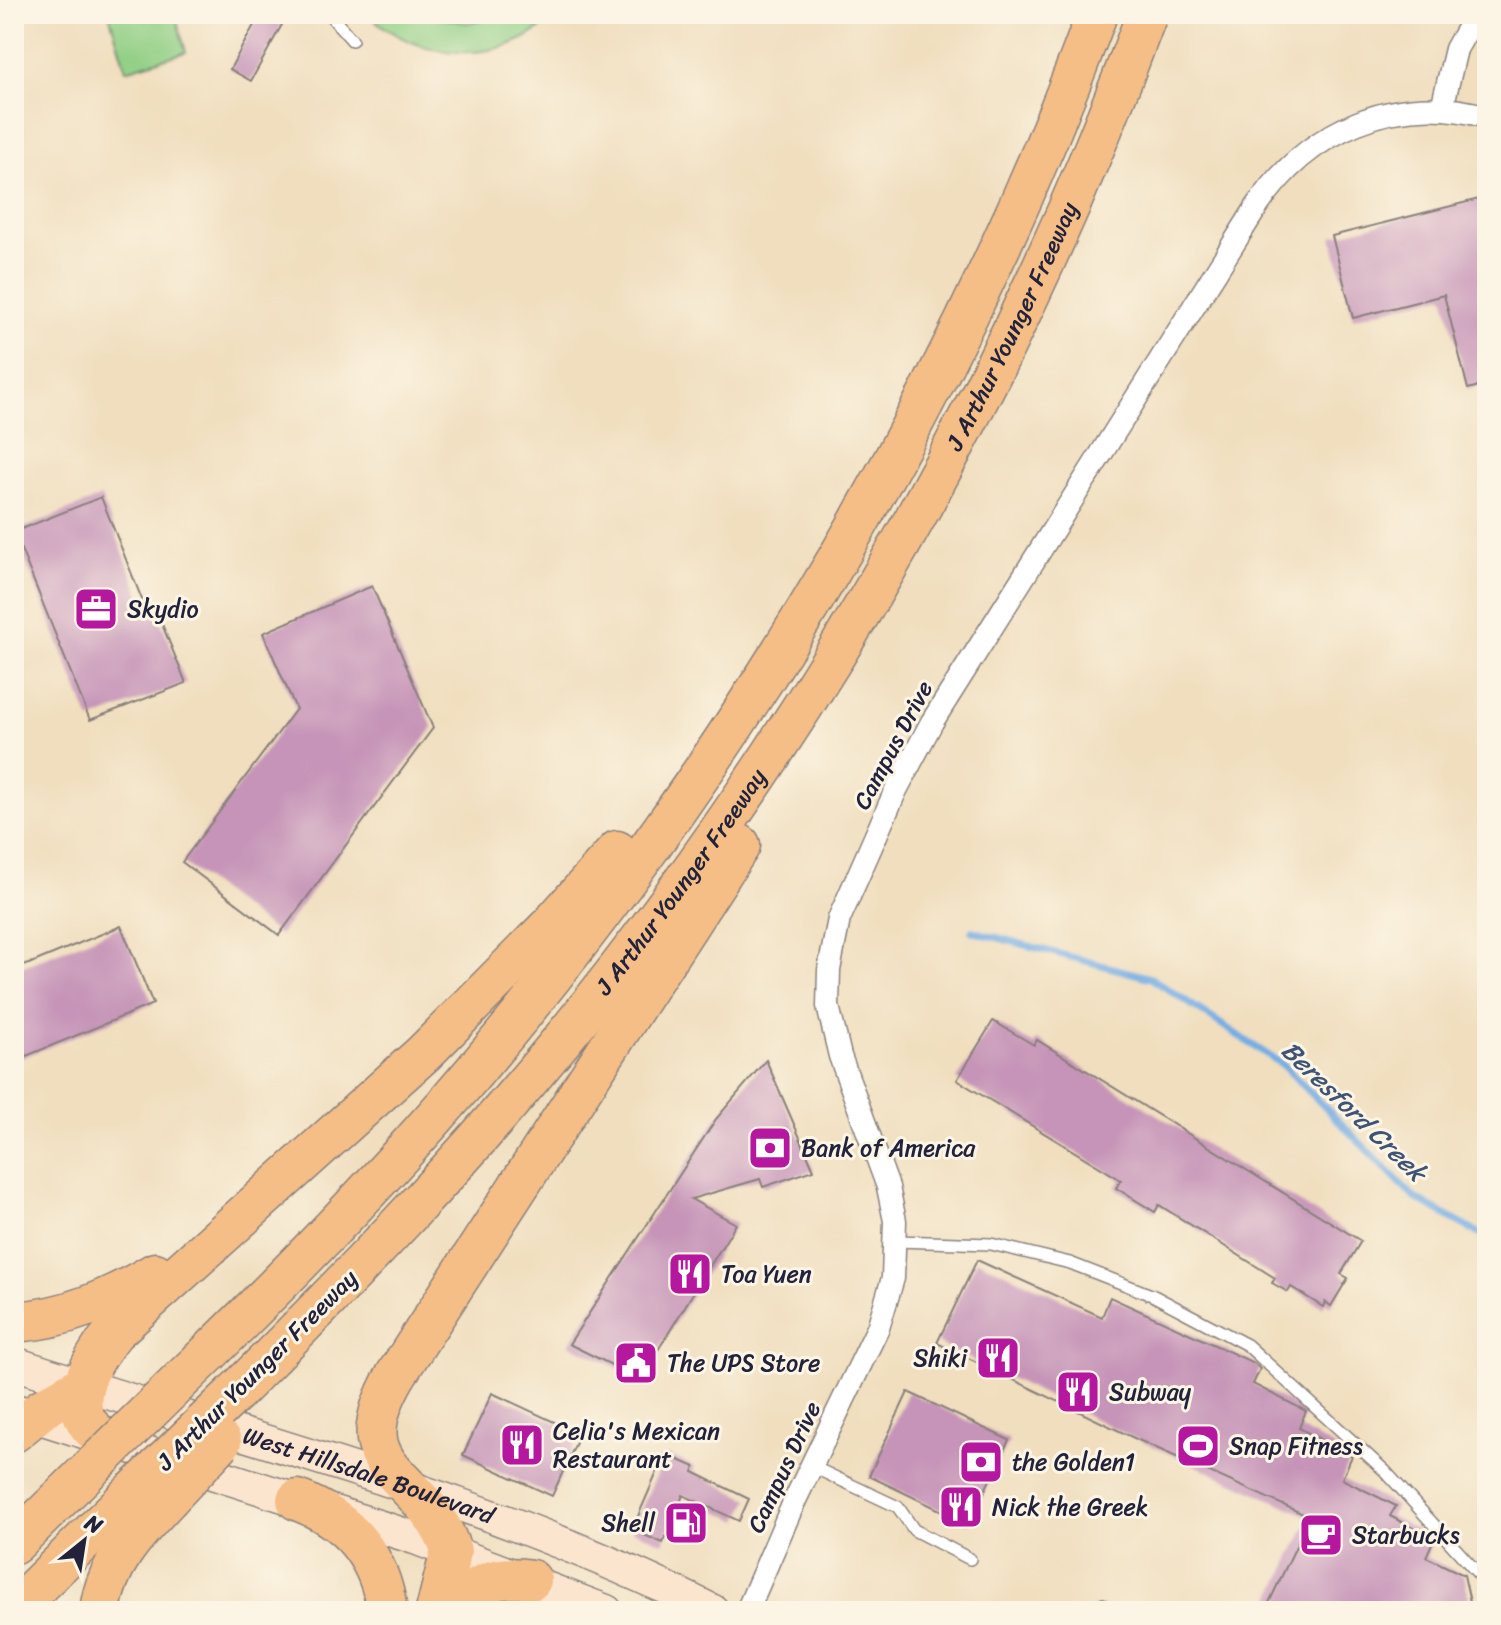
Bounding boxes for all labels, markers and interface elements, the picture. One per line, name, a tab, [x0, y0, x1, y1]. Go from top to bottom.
street label: J Arthur Younger Freeway	[934, 194, 1090, 459]
office icon: Skydio	[72, 585, 120, 633]
place label: Skydio	[127, 588, 199, 630]
street label: Campus Drive	[841, 673, 945, 817]
street label: J Arthur Younger Freeway	[584, 759, 778, 1005]
water label: Beresford Creek	[1270, 1029, 1440, 1195]
bank icon: Bank of America	[746, 1124, 794, 1172]
place label: Bank of America	[801, 1127, 976, 1169]
restaurant icon: Toa Yuen	[666, 1250, 714, 1298]
place label: Toa Yuen	[721, 1253, 812, 1295]
street label: J Arthur Younger Freeway	[145, 1259, 368, 1482]
restaurant icon: Shiki	[974, 1334, 1022, 1382]
place label: Shiki	[913, 1337, 968, 1379]
public building icon: The UPS Store	[612, 1339, 660, 1387]
place label: The UPS Store	[667, 1342, 820, 1384]
restaurant icon: Subway	[1054, 1368, 1102, 1416]
place label: Subway	[1109, 1371, 1192, 1413]
street label: Campus Drive	[735, 1394, 833, 1540]
place label: Celia's Mexican Restaurant	[553, 1410, 720, 1480]
street label: West Hillsdale Boulevard	[238, 1415, 502, 1537]
restaurant icon: Celia's Mexican Restaurant	[498, 1421, 546, 1469]
sports icon: Snap Fitness	[1174, 1422, 1222, 1470]
place label: Snap Fitness	[1229, 1425, 1363, 1467]
bank icon: the Golden1	[957, 1438, 1005, 1486]
place label: the Golden1	[1012, 1441, 1135, 1483]
restaurant icon: Nick the Greek	[937, 1483, 985, 1531]
place label: Nick the Greek	[992, 1486, 1148, 1528]
fuel station icon: Shell	[662, 1499, 710, 1547]
north arrow	[44, 1501, 124, 1581]
place label: Shell	[601, 1502, 656, 1544]
text: N	[77, 1503, 111, 1545]
cafe icon: Starbucks	[1297, 1511, 1345, 1559]
place label: Starbucks	[1352, 1514, 1460, 1556]

